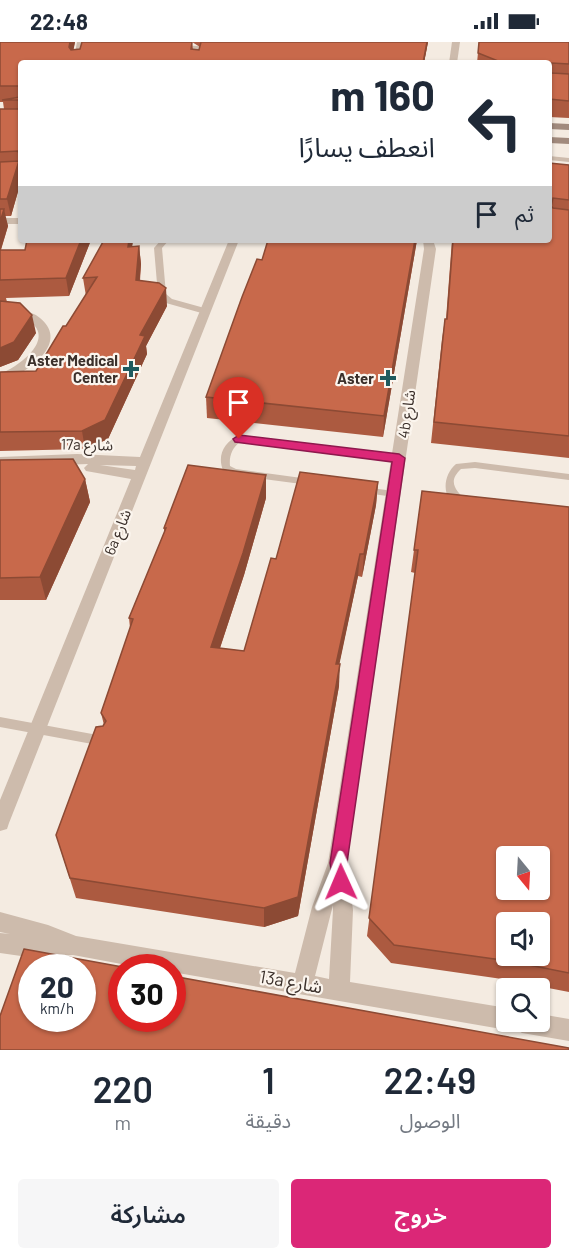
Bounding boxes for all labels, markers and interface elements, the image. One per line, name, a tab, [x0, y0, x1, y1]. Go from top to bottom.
text: 22:48	[30, 8, 88, 34]
text: 160 m	[330, 69, 435, 119]
icon: left	[456, 84, 534, 162]
text: انعطف يسارًا	[298, 130, 435, 162]
icon: arrive	[470, 198, 503, 231]
text: ثم	[515, 200, 534, 226]
place label: Aster Medical Center	[27, 351, 118, 386]
marker: Aster Medical Center	[122, 360, 140, 378]
place label: Aster	[337, 369, 374, 387]
marker: Aster	[379, 369, 397, 387]
pin	[213, 377, 264, 439]
icon: arrive	[222, 386, 255, 419]
street label: 4b شارع	[394, 388, 422, 440]
street label: 17a شارع	[61, 435, 114, 457]
street label: 6a شارع	[100, 506, 138, 559]
north arrow	[496, 846, 550, 900]
map controls	[496, 846, 550, 1032]
position arrow	[309, 850, 373, 914]
button: sound	[496, 912, 550, 966]
speed limit sign: 30	[108, 954, 186, 1032]
street label: 13a شارع	[257, 965, 324, 1001]
text: 20	[40, 968, 74, 1004]
button: search	[496, 978, 550, 1032]
text: km/h	[40, 999, 74, 1017]
text: 1	[262, 1058, 275, 1101]
text: 22:49	[384, 1058, 476, 1101]
text: 220	[93, 1067, 153, 1110]
text: دقيقة	[246, 1108, 291, 1132]
text: الوصول	[400, 1108, 460, 1132]
text: m	[115, 1110, 131, 1134]
button: مشاركة	[18, 1179, 279, 1248]
button: خروج	[291, 1179, 551, 1248]

